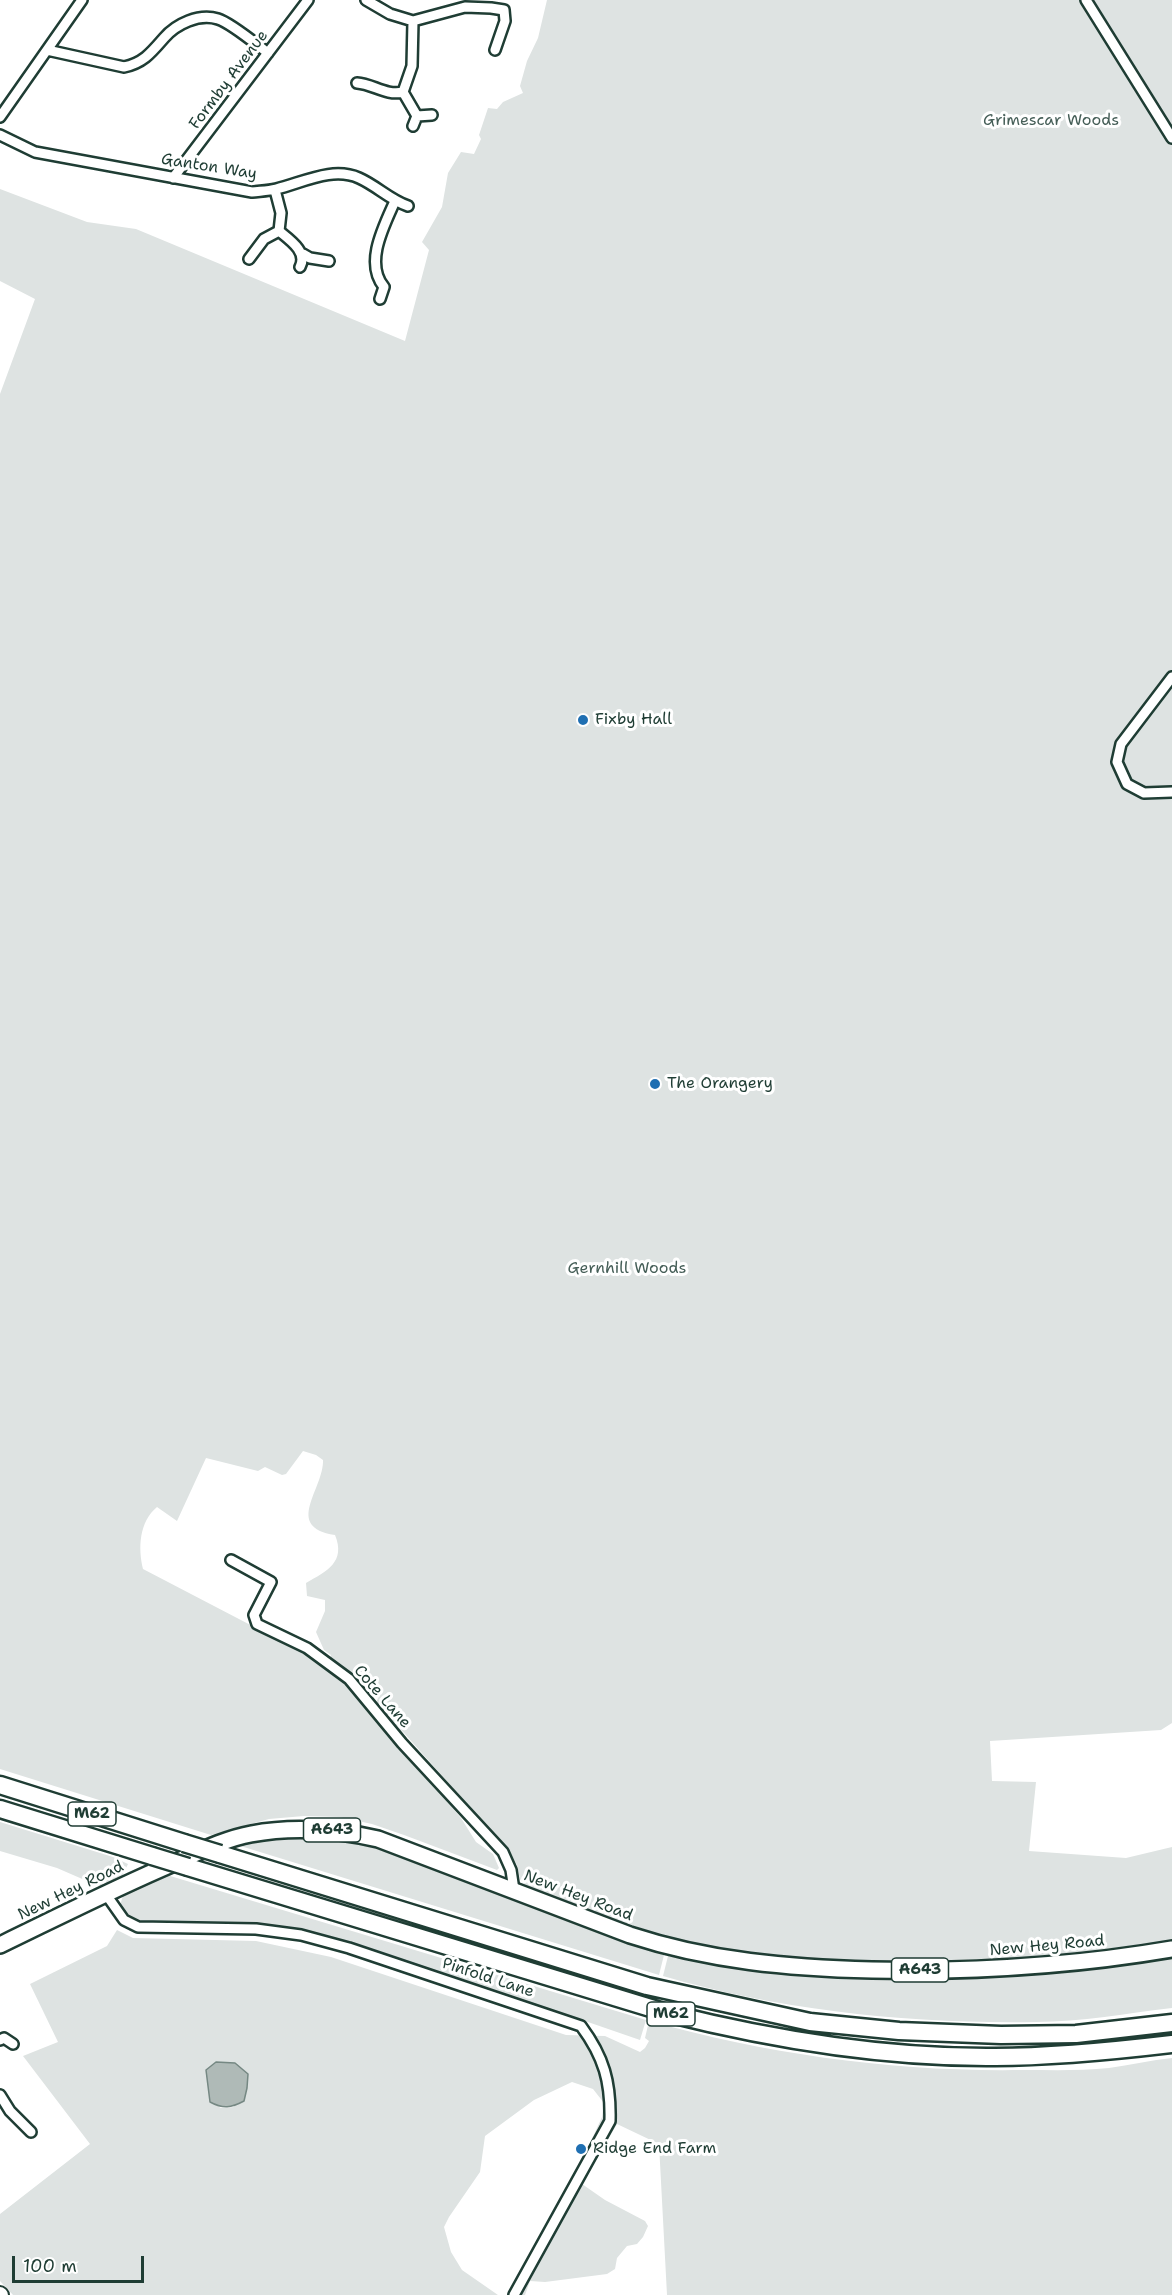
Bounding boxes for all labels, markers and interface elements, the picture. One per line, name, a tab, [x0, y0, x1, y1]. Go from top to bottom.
street label: Formby Avenue	[185, 27, 273, 133]
park label: Grimescar Woods	[983, 111, 1119, 131]
street label: Ganton Way	[160, 150, 258, 184]
place label: Fixby Hall	[595, 710, 672, 730]
marker: Fixby Hall	[576, 713, 590, 727]
place label: The Orangery	[667, 1074, 773, 1094]
marker: The Orangery	[648, 1077, 662, 1091]
park label: Gernhill Woods	[568, 1259, 686, 1279]
street label: Cote Lane	[349, 1661, 415, 1733]
road number: M62	[68, 1802, 116, 1826]
road number: A643	[304, 1818, 360, 1842]
street label: New Hey Road	[15, 1857, 127, 1925]
street label: New Hey Road	[521, 1866, 635, 1926]
street label: New Hey Road	[989, 1931, 1105, 1961]
street label: Pinfold Lane	[440, 1954, 536, 2002]
road number: A643	[892, 1958, 948, 1982]
road number: M62	[647, 2002, 695, 2026]
place label: Ridge End Farm	[593, 2139, 716, 2159]
marker: Ridge End Farm	[574, 2142, 588, 2156]
scale bar	[15, 2244, 147, 2282]
text: 100 m	[23, 2254, 77, 2278]

